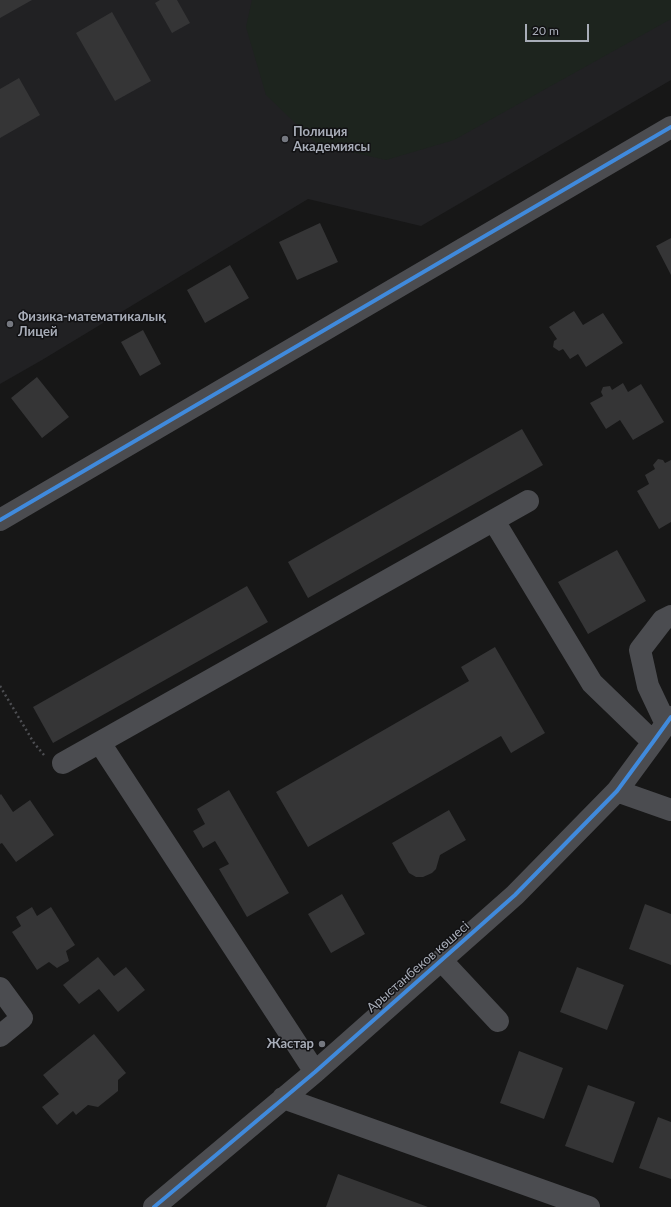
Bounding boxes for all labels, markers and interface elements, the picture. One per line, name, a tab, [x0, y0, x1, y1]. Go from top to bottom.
scale bar	[527, 16, 591, 42]
text: 20 m	[532, 23, 559, 38]
place label: Полиция Академиясы	[293, 124, 370, 155]
marker: Полиция Академиясы	[280, 134, 290, 144]
place label: Физика-математикалық Лицей	[18, 309, 166, 340]
marker: Физика-математикалық Лицей	[5, 319, 15, 329]
street label: Арыстанбеков көшесі	[364, 918, 472, 1016]
place label: Жастар	[267, 1036, 314, 1052]
marker: Жастар	[317, 1039, 327, 1049]

